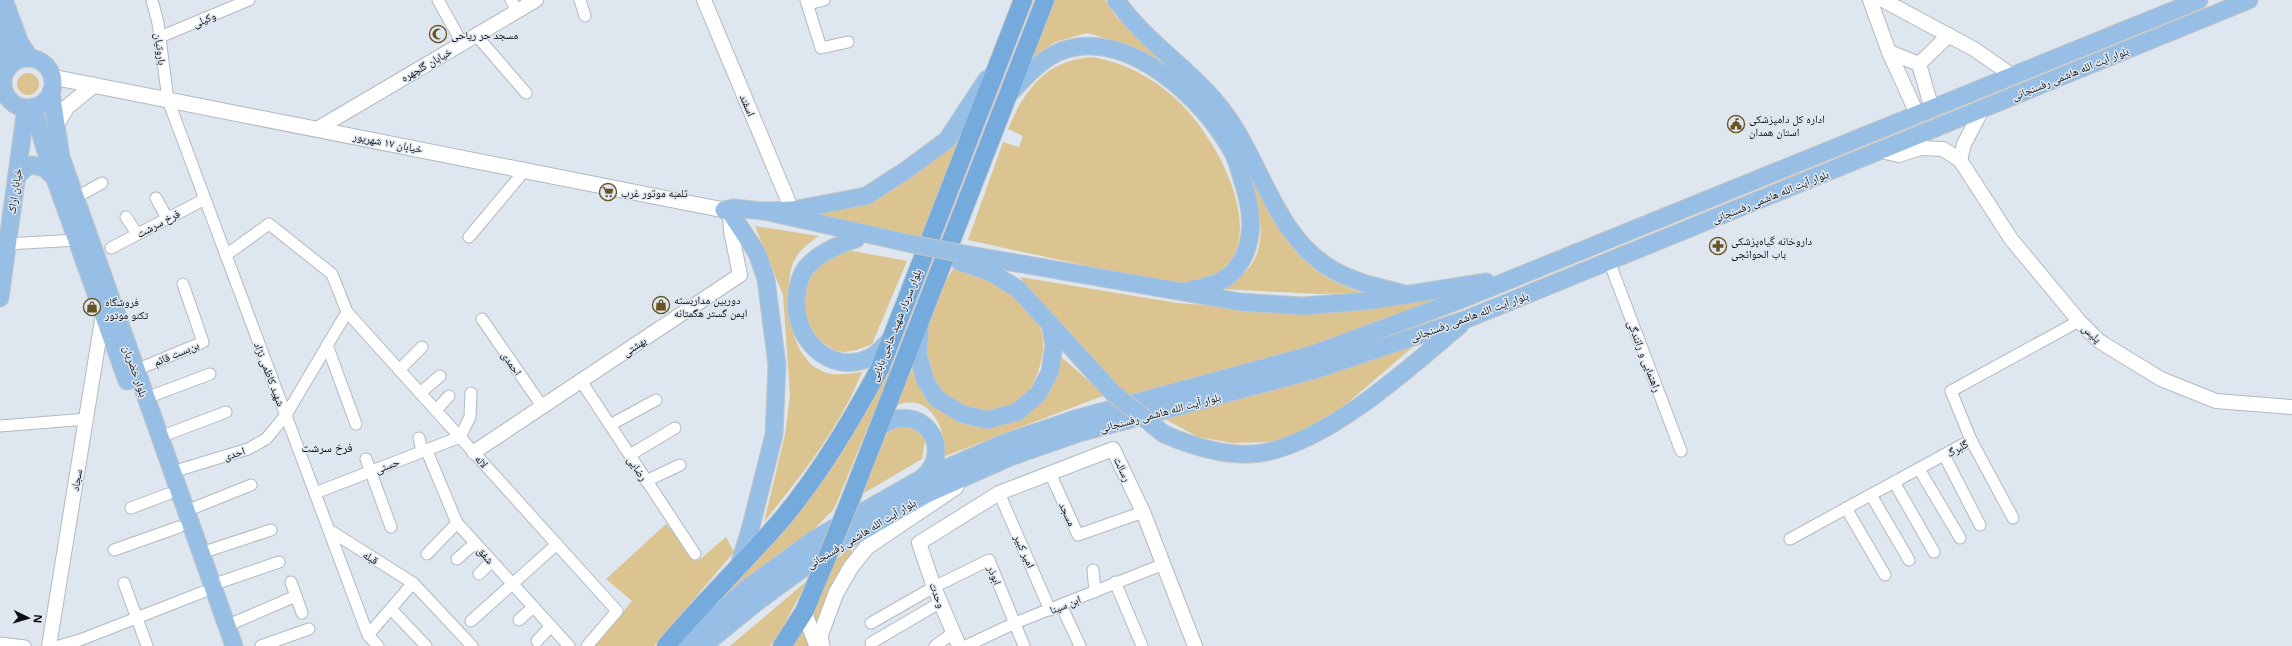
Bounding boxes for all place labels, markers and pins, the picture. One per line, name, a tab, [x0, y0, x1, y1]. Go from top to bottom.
mosque icon: مسجد حر ریاحی	[428, 24, 448, 44]
place label: مسجد حر ریاحی	[451, 27, 518, 42]
place label: اداره کل دامپزشکی استان همدان	[1749, 111, 1825, 139]
public building icon: اداره کل دامپزشکی استان همدان	[1726, 114, 1746, 134]
supermarket icon: تلمبه موتور غرب	[598, 182, 618, 202]
place label: تلمبه موتور غرب	[621, 185, 689, 200]
place label: داروخانه گیاه‌پزشکی باب الحوائجی	[1731, 233, 1813, 261]
pharmacy icon: داروخانه گیاه‌پزشکی باب الحوائجی	[1708, 236, 1728, 256]
place label: دوربین مداربسته ایمن گستر هگمتانه	[674, 292, 747, 320]
place label: فروشگاه تکنو موتور	[104, 294, 149, 322]
shop icon: دوربین مداربسته ایمن گستر هگمتانه	[651, 295, 671, 315]
shop icon: فروشگاه تکنو موتور	[82, 297, 102, 317]

